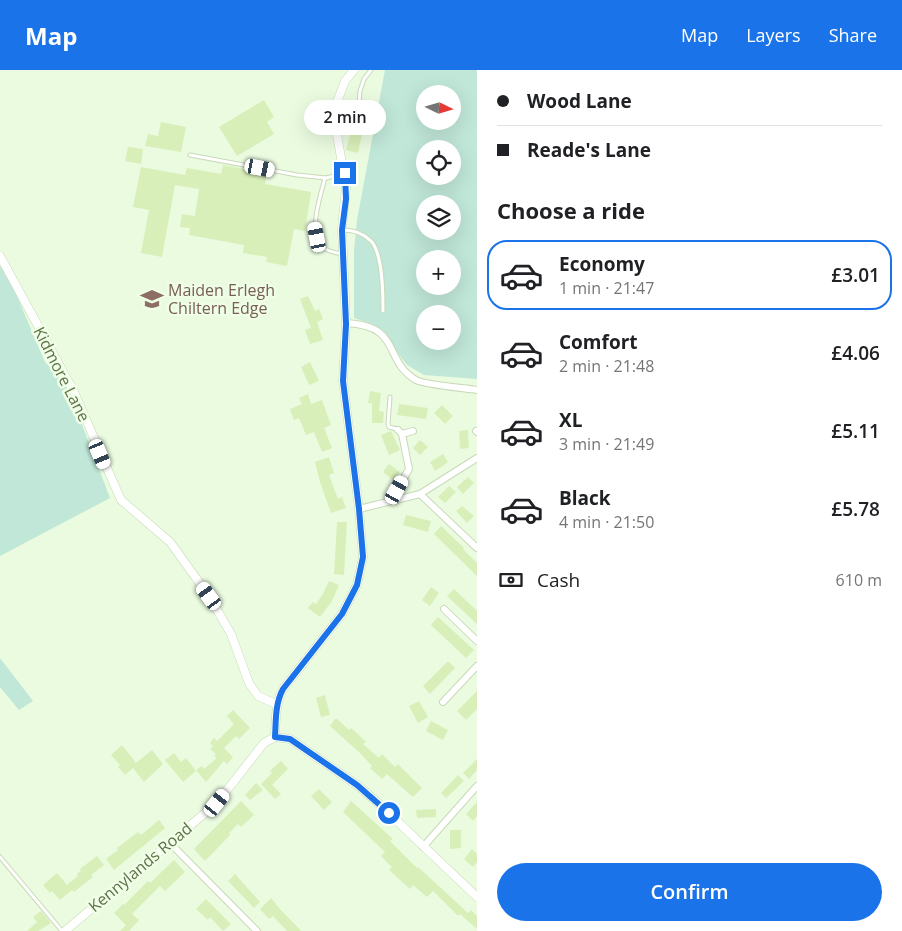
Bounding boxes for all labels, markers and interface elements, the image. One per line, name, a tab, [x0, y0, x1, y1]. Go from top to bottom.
text: Map	[25, 19, 77, 52]
text: Map	[681, 23, 718, 47]
text: Layers	[746, 23, 801, 47]
text: Share	[829, 23, 877, 47]
north arrow	[416, 85, 461, 130]
map controls	[416, 85, 461, 350]
text: Wood Lane	[527, 88, 632, 114]
callout: 2 min	[304, 101, 386, 136]
text: 2 min	[323, 106, 367, 128]
text: Reade's Lane	[527, 137, 651, 163]
button: locate	[416, 140, 461, 185]
car	[243, 158, 276, 178]
route end	[334, 162, 356, 184]
button: layers	[416, 195, 461, 240]
text: Choose a ride	[497, 195, 645, 225]
car	[306, 221, 327, 253]
button: +	[416, 250, 461, 295]
text: Economy	[559, 251, 645, 277]
icon: car	[499, 253, 544, 298]
text: £3.01	[831, 262, 880, 288]
text: 1 min · 21:47	[559, 277, 654, 299]
place label: Maiden Erlegh Chiltern Edge	[168, 279, 275, 319]
school or university icon: Maiden Erlegh Chiltern Edge	[139, 286, 165, 312]
button: −	[416, 305, 461, 350]
street label: Kidmore Lane	[29, 323, 95, 425]
text: Comfort	[559, 329, 638, 355]
icon: car	[499, 331, 544, 376]
text: £4.06	[831, 340, 880, 366]
text: 2 min · 21:48	[559, 355, 654, 377]
text: XL	[559, 407, 582, 433]
icon: car	[499, 409, 544, 454]
text: £5.11	[831, 418, 880, 444]
text: 3 min · 21:49	[559, 433, 654, 455]
car	[87, 437, 112, 471]
car	[383, 473, 410, 507]
text: Black	[559, 485, 611, 511]
icon: car	[499, 487, 544, 532]
text: £5.78	[831, 496, 880, 522]
text: 4 min · 21:50	[559, 511, 654, 533]
icon: cash	[497, 566, 525, 594]
text: Cash	[537, 567, 580, 593]
text: 610 m	[836, 569, 882, 591]
car	[194, 579, 223, 613]
car	[201, 787, 232, 819]
route start	[378, 802, 400, 824]
street label: Kennylands Road	[84, 817, 196, 917]
button: Confirm	[497, 863, 882, 921]

